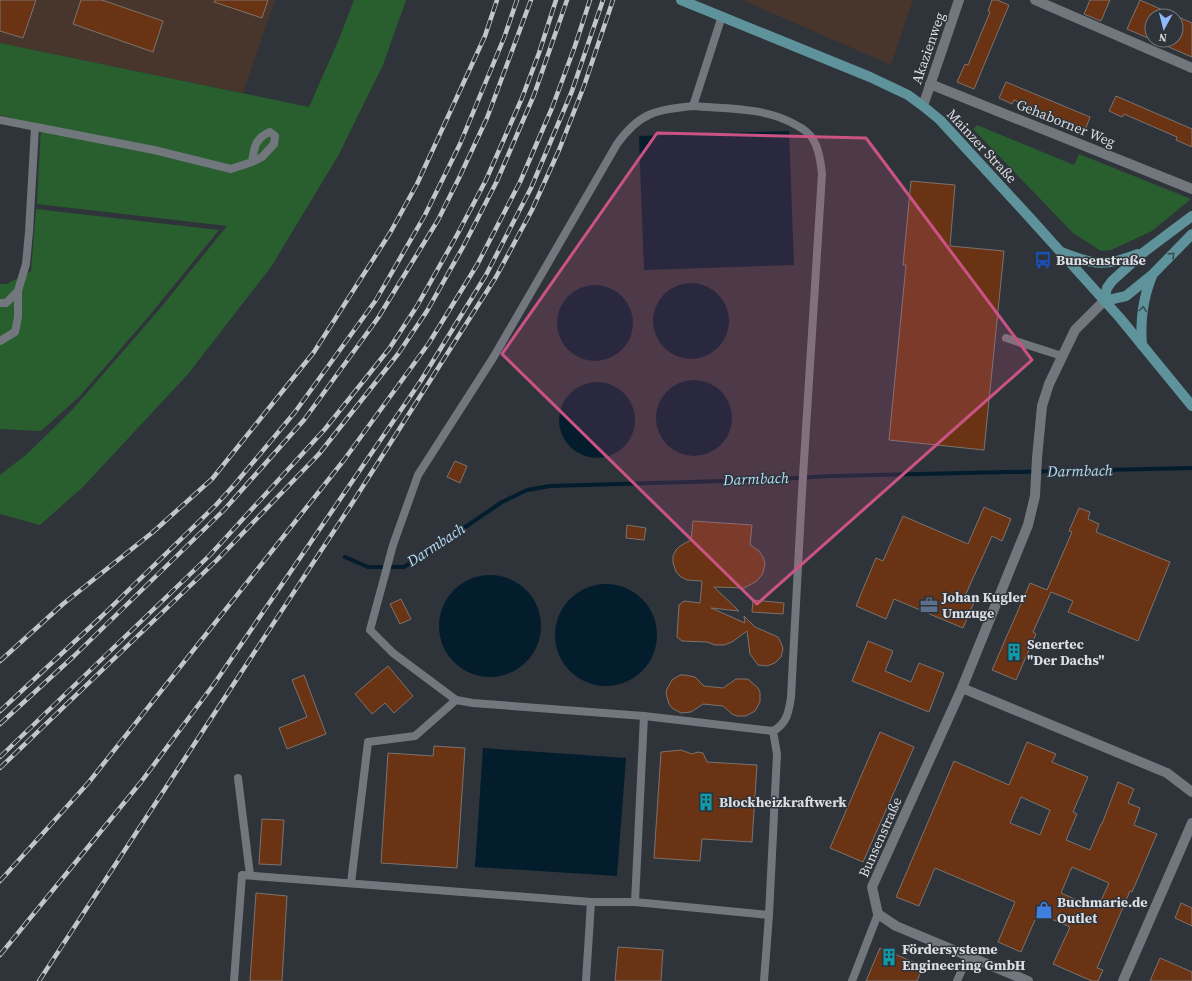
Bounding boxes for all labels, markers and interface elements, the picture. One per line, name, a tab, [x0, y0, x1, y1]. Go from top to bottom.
north arrow	[1144, 8, 1184, 48]
street label: Akazienweg	[906, 9, 950, 87]
text: N	[1158, 29, 1168, 45]
street label: Gehaborner Weg	[1014, 94, 1118, 152]
street label: Mainzer Straße	[942, 105, 1022, 187]
bus stop icon: Bunsenstraße	[1033, 250, 1053, 270]
place label: Bunsenstraße	[1056, 250, 1146, 270]
one-way arrow	[1167, 252, 1175, 260]
one-way arrow	[1138, 306, 1147, 313]
water label: Darmbach	[1046, 459, 1113, 482]
water label: Darmbach	[722, 467, 789, 490]
water label: Darmbach	[402, 518, 469, 572]
place label: Johan Kugler Umzuge	[941, 587, 1027, 623]
office icon: Johan Kugler Umzuge	[919, 595, 939, 615]
place label: Senertec "Der Dachs"	[1027, 634, 1105, 670]
building icon: Senertec "Der Dachs"	[1004, 642, 1024, 662]
building icon: Blockheizkraftwerk	[696, 792, 716, 812]
place label: Blockheizkraftwerk	[719, 792, 847, 812]
street label: Bunsenstraße	[853, 794, 907, 880]
place label: Buchmarie.de Outlet	[1057, 892, 1148, 928]
shop icon: Buchmarie.de Outlet	[1034, 900, 1054, 920]
place label: Fördersysteme Engineering GmbH	[902, 939, 1026, 975]
building icon: Fördersysteme Engineering GmbH	[879, 947, 899, 967]

